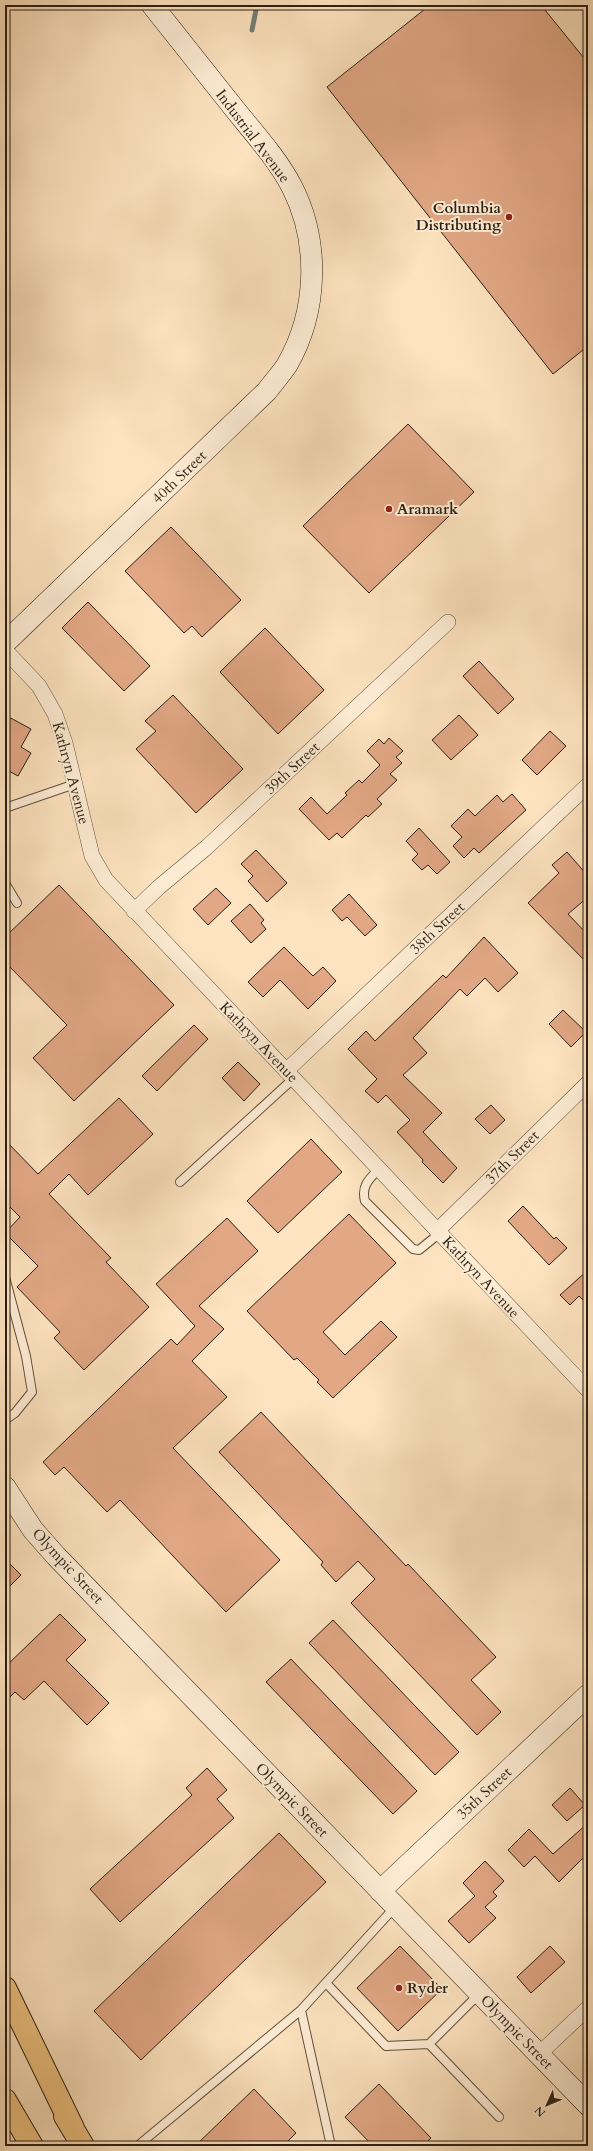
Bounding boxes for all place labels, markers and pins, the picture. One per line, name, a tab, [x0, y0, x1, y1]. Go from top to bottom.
place label: Columbia Distributing	[416, 198, 502, 235]
marker: Columbia Distributing	[504, 212, 514, 222]
place label: Aramark	[397, 499, 459, 519]
marker: Aramark	[384, 504, 394, 514]
place label: Ryder	[407, 1978, 449, 1998]
marker: Ryder	[394, 1983, 404, 1993]

